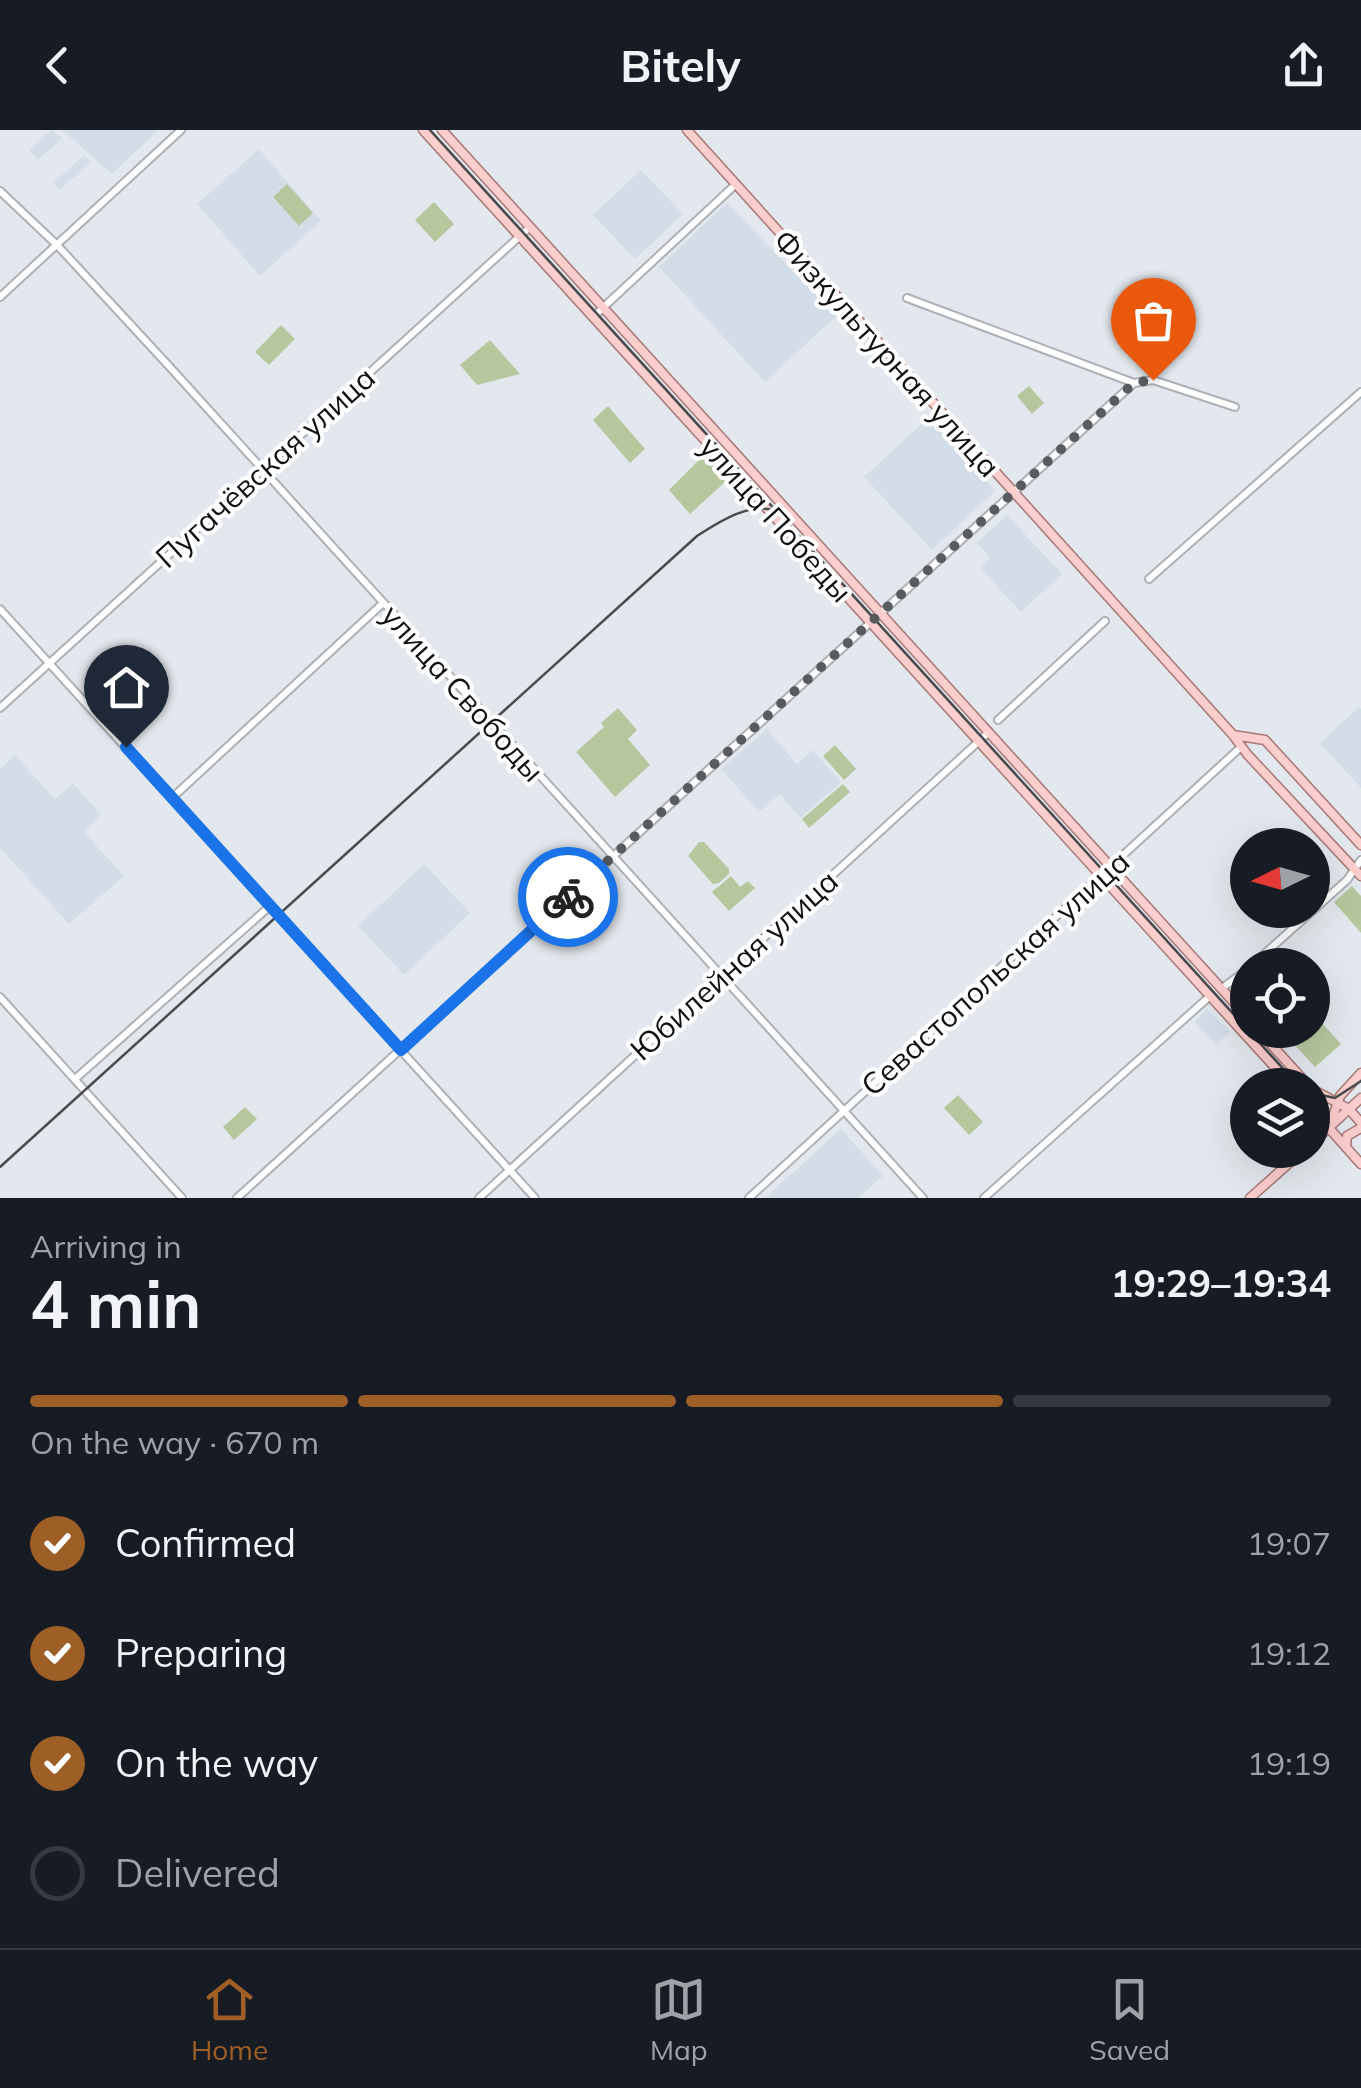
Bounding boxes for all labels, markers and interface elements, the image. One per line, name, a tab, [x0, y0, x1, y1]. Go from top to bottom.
text: Bitely	[620, 37, 741, 93]
icon: back	[30, 38, 85, 93]
icon: share	[1276, 38, 1331, 93]
street label: Физкультурная улица	[766, 221, 1008, 485]
pin	[1111, 278, 1196, 381]
icon: bag	[1126, 293, 1181, 348]
street label: Пугачёвская улица	[147, 358, 383, 576]
street label: улица Победы	[692, 428, 860, 610]
street label: улица Свободы	[373, 597, 553, 789]
pin	[84, 645, 169, 748]
icon: home	[99, 660, 154, 715]
north arrow	[1230, 828, 1330, 928]
map controls	[1230, 828, 1330, 1168]
street label: Севастопольская улица	[853, 842, 1137, 1104]
courier	[518, 847, 618, 947]
street label: Юбилейная улица	[622, 862, 846, 1068]
icon: bike	[541, 870, 596, 925]
button: locate	[1230, 948, 1330, 1048]
button: layers	[1230, 1068, 1330, 1168]
text: Arriving in	[30, 1226, 182, 1266]
text: 19:29–19:34	[1111, 1259, 1331, 1307]
text: 4 min	[30, 1263, 201, 1344]
text: On the way · 670 m	[30, 1422, 319, 1462]
icon: check	[30, 1516, 85, 1571]
text: Confirmed	[115, 1519, 296, 1567]
text: 19:07	[1247, 1523, 1331, 1563]
icon: check	[30, 1626, 85, 1681]
text: Preparing	[115, 1629, 287, 1677]
text: 19:12	[1247, 1633, 1331, 1673]
icon: check	[30, 1736, 85, 1791]
text: On the way	[115, 1739, 318, 1787]
text: 19:19	[1247, 1743, 1331, 1783]
text: Delivered	[115, 1849, 280, 1897]
tab: Home	[191, 1972, 268, 2067]
tab: Map	[650, 1972, 708, 2067]
tab: Saved	[1089, 1972, 1170, 2067]

